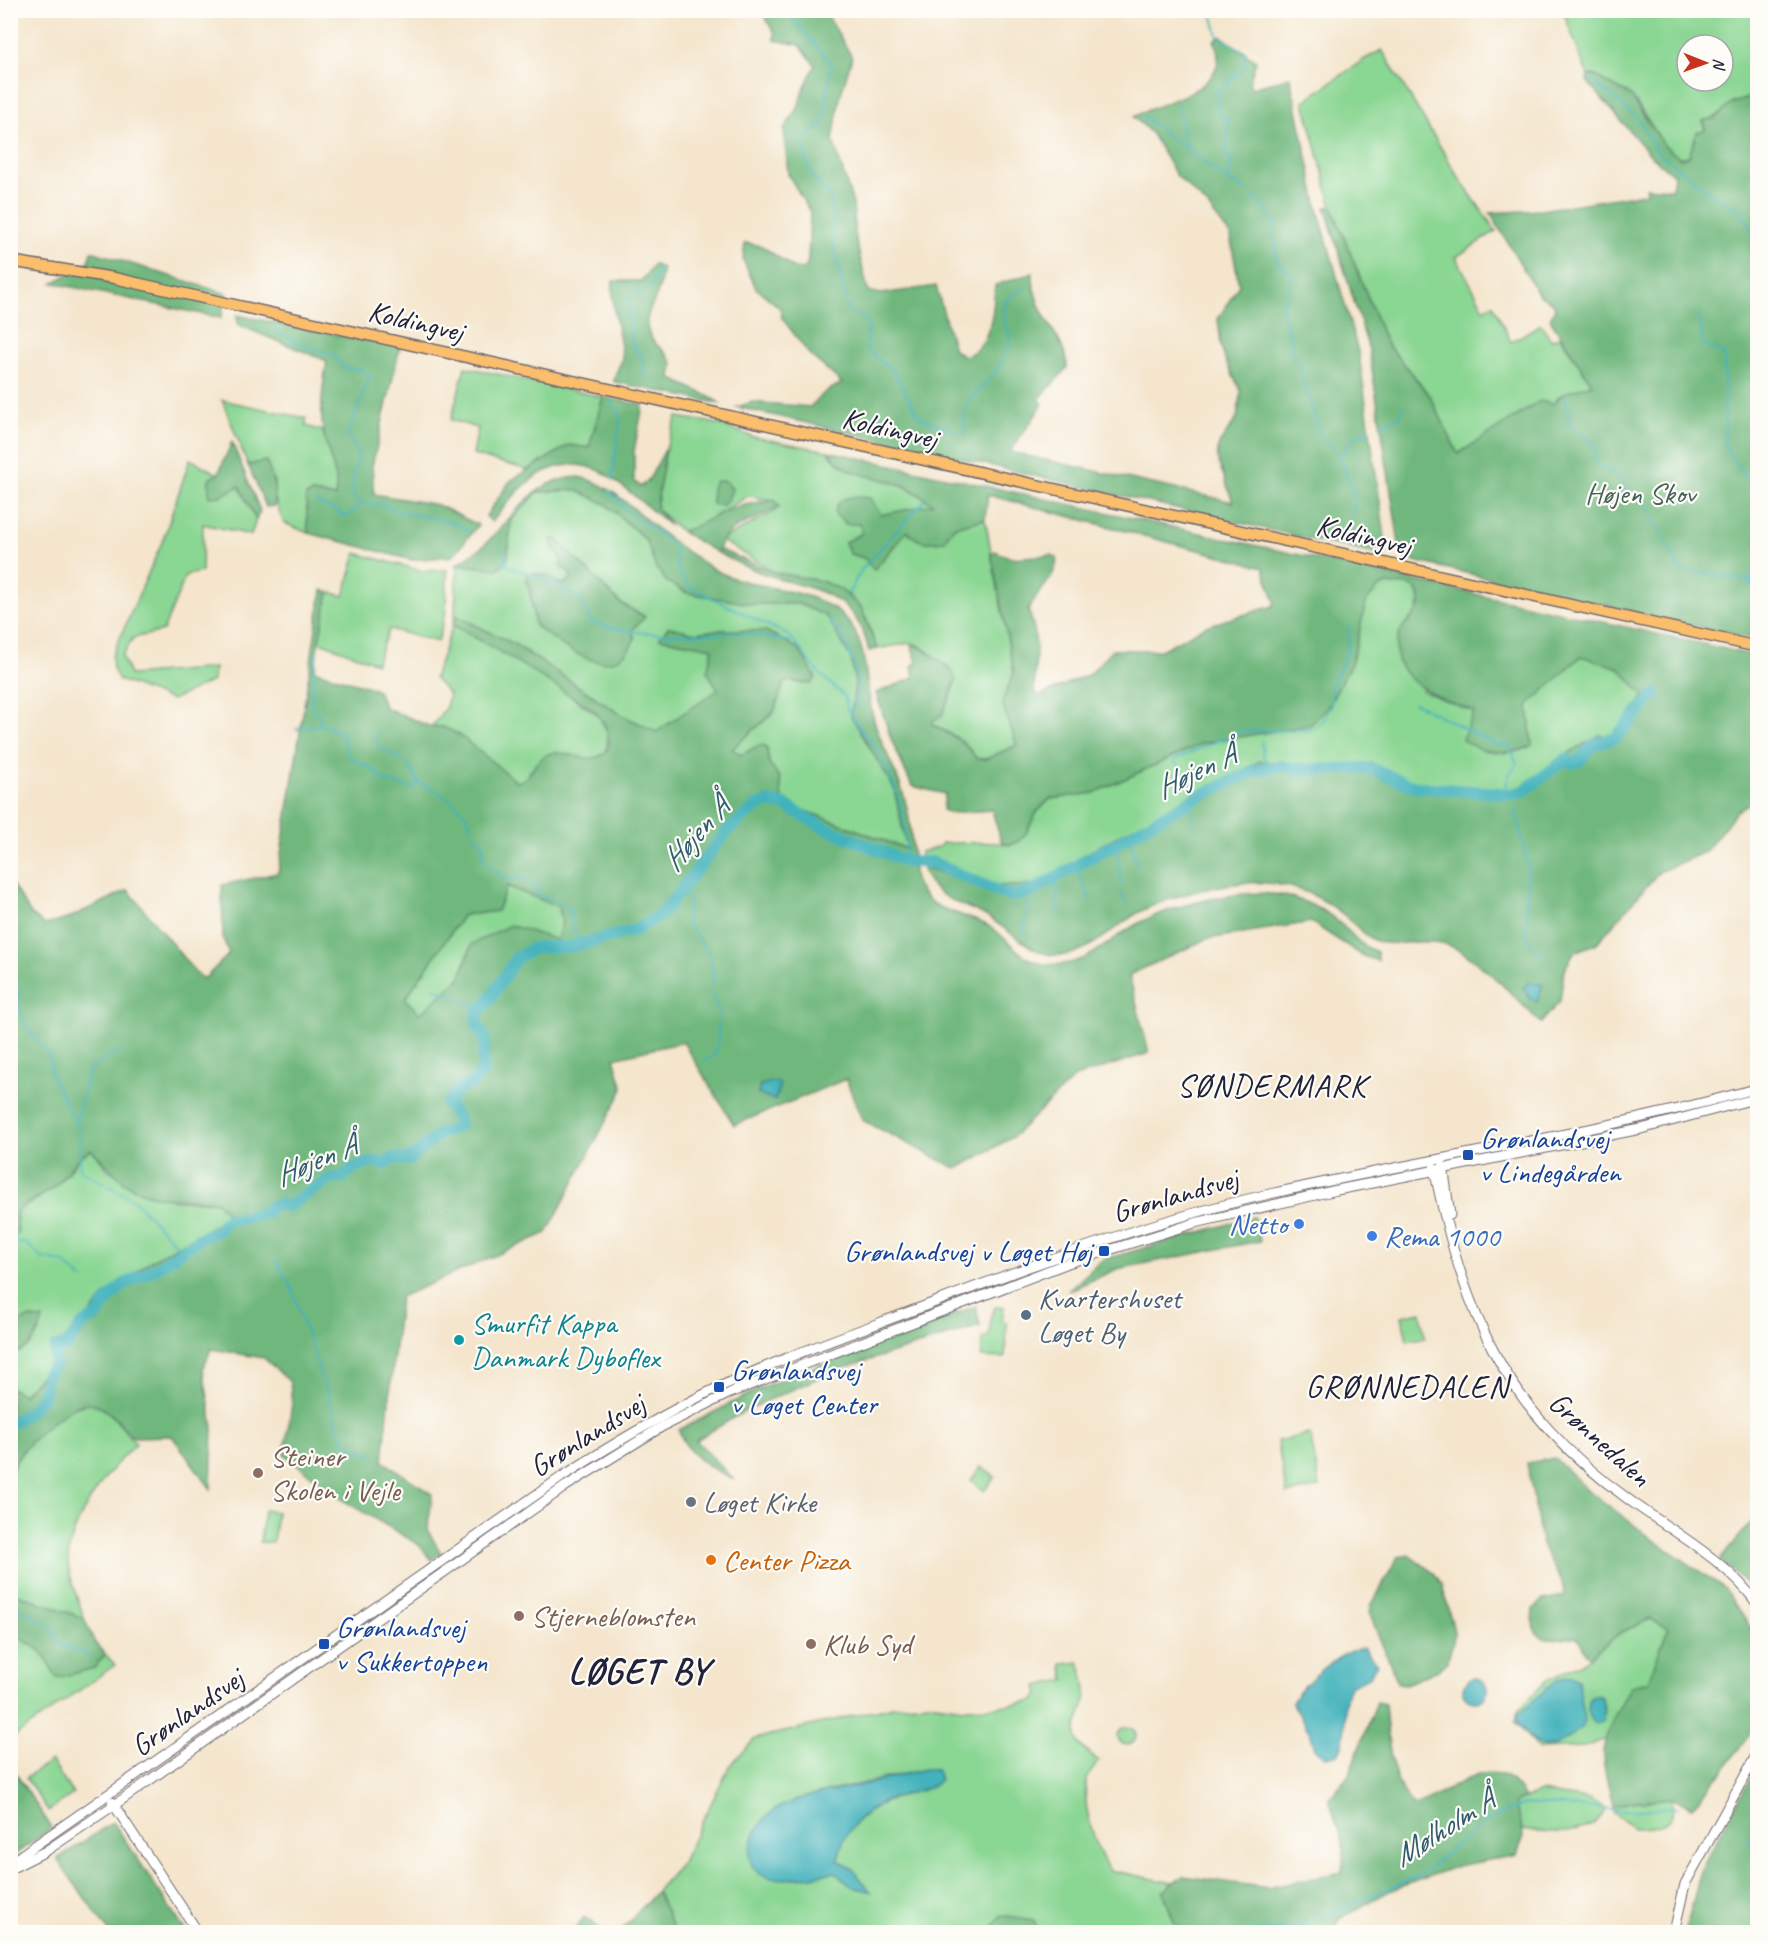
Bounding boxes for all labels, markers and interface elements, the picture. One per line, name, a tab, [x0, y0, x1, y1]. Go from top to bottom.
north arrow	[1675, 33, 1735, 93]
text: N	[1709, 58, 1729, 71]
street label: Koldingvej	[365, 292, 470, 351]
street label: Koldingvej	[839, 399, 944, 458]
park label: Højen Skov	[1585, 474, 1698, 512]
street label: Koldingvej	[1313, 506, 1418, 565]
water label: Højen Å	[1148, 730, 1251, 808]
water label: Højen Å	[652, 781, 745, 879]
district label: SØNDERMARK	[1177, 1065, 1371, 1106]
place label: Grønlandsvej v Lindegården	[1480, 1119, 1622, 1191]
water label: Højen Å	[268, 1121, 371, 1195]
marker: Grønlandsvej v Lindegården	[1461, 1148, 1475, 1162]
street label: Grønlandsvej	[1108, 1158, 1245, 1231]
place label: Netto	[1229, 1205, 1290, 1243]
marker: Netto	[1292, 1217, 1306, 1231]
place label: Rema 1000	[1384, 1217, 1502, 1255]
marker: Rema 1000	[1365, 1229, 1379, 1243]
place label: Grønlandsvej v Løget Høj	[844, 1232, 1095, 1270]
marker: Grønlandsvej v Løget Høj	[1097, 1244, 1111, 1258]
place label: Kvartershuset Løget By	[1038, 1279, 1184, 1351]
place label: Smurfit Kappa Danmark Dyboflex	[471, 1304, 662, 1376]
marker: Kvartershuset Løget By	[1019, 1308, 1033, 1322]
marker: Smurfit Kappa Danmark Dyboflex	[452, 1333, 466, 1347]
place label: Grønlandsvej v Løget Center	[731, 1351, 879, 1423]
district label: GRØNNEDALEN	[1305, 1366, 1512, 1407]
marker: Grønlandsvej v Løget Center	[712, 1380, 726, 1394]
street label: Grønlandsvej	[522, 1383, 654, 1485]
street label: Grønnedalen	[1541, 1383, 1659, 1495]
place label: Steiner Skolen i Vejle	[270, 1437, 402, 1509]
marker: Steiner Skolen i Vejle	[251, 1466, 265, 1480]
place label: Løget Kirke	[703, 1483, 818, 1521]
marker: Løget Kirke	[684, 1495, 698, 1509]
place label: Center Pizza	[723, 1541, 852, 1579]
marker: Center Pizza	[704, 1553, 718, 1567]
place label: Stjerneblomsten	[531, 1597, 696, 1635]
place label: Grønlandsvej v Sukkertoppen	[336, 1608, 488, 1680]
marker: Stjerneblomsten	[512, 1609, 526, 1623]
place label: Klub Syd	[823, 1625, 916, 1663]
marker: Grønlandsvej v Sukkertoppen	[317, 1637, 331, 1651]
marker: Klub Syd	[804, 1637, 818, 1651]
district label: LØGET BY	[568, 1648, 716, 1694]
street label: Grønlandsvej	[123, 1658, 253, 1765]
water label: Mølholm Å	[1385, 1775, 1510, 1876]

